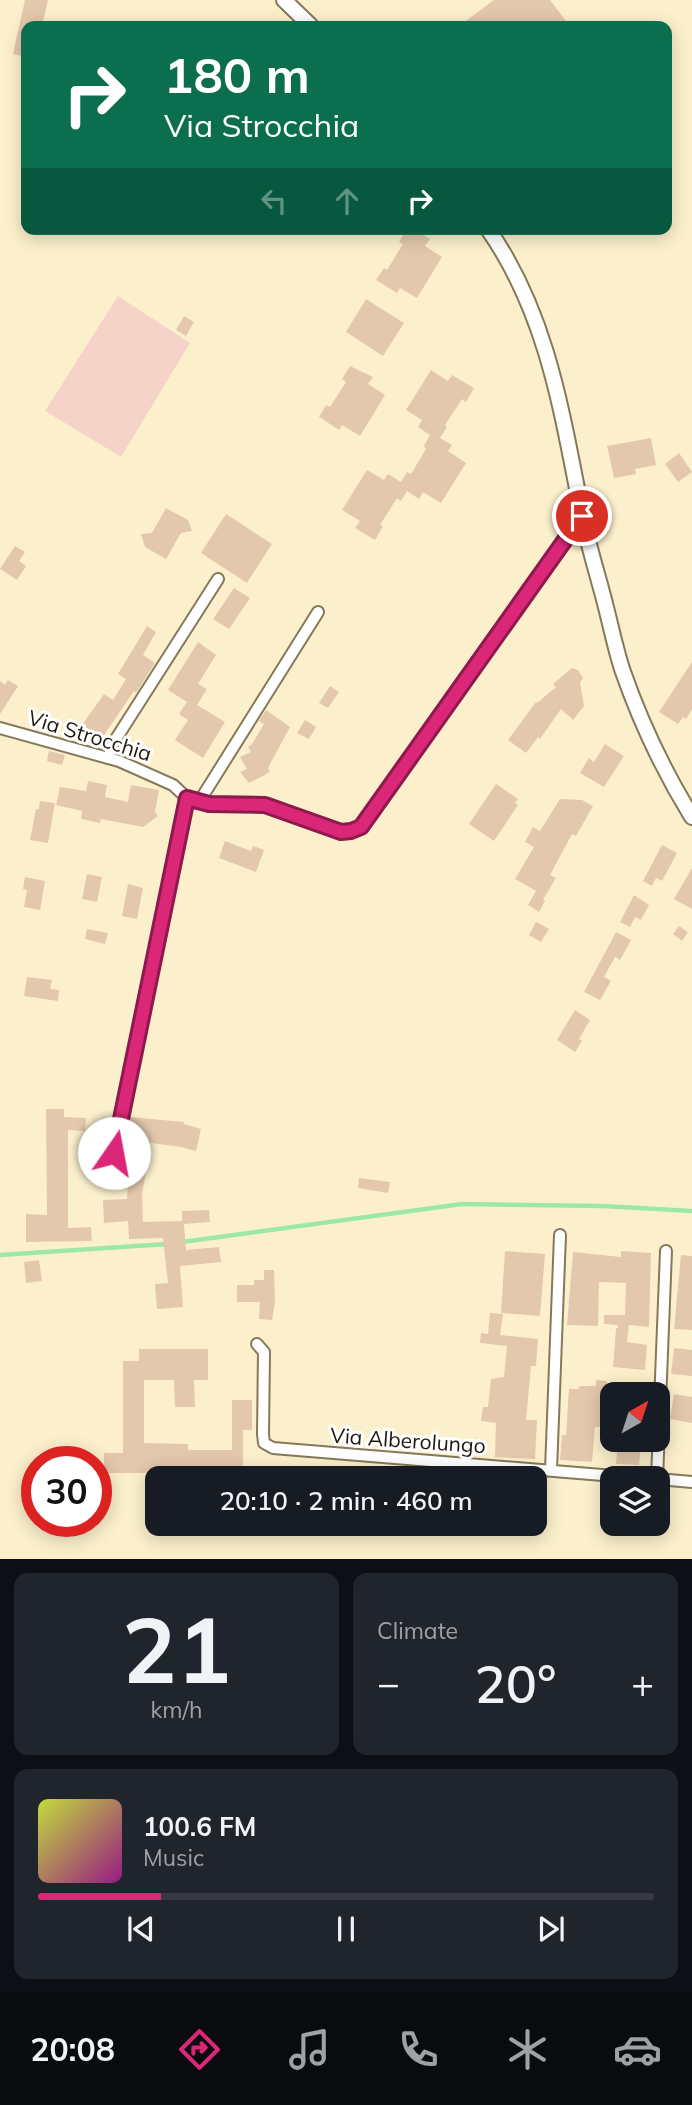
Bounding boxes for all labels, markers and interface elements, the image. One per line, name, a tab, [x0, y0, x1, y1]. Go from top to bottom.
text: 180 m	[164, 44, 310, 105]
icon: right	[49, 49, 140, 140]
text: Via Strocchia	[164, 105, 359, 145]
icon: left	[255, 182, 293, 220]
icon: ahead	[328, 182, 366, 220]
icon: right	[401, 182, 439, 220]
pin	[552, 486, 612, 546]
icon: arrive	[563, 497, 601, 535]
street label: Via Strocchia	[25, 704, 155, 766]
position arrow	[77, 1116, 151, 1190]
north arrow	[600, 1382, 670, 1452]
map controls	[600, 1382, 670, 1536]
street label: Via Alberolungo	[329, 1422, 487, 1458]
speed limit sign: 30	[21, 1446, 112, 1537]
button: layers	[600, 1466, 670, 1536]
text: 20:10 · 2 min · 460 m	[219, 1484, 473, 1517]
text: 21	[122, 1592, 231, 1706]
text: Climate	[377, 1616, 458, 1645]
text: 20°	[475, 1651, 556, 1716]
text: −	[377, 1659, 400, 1707]
text: +	[631, 1659, 654, 1707]
text: km/h	[150, 1695, 203, 1724]
text: 100.6 FM	[143, 1810, 256, 1843]
text: Music	[143, 1843, 204, 1872]
icon: previous	[122, 1910, 160, 1948]
icon: pause	[327, 1910, 365, 1948]
icon: next	[532, 1910, 570, 1948]
icon: directions	[175, 2025, 224, 2074]
icon: music	[285, 2025, 334, 2074]
icon: phone	[394, 2025, 443, 2074]
icon: climate	[503, 2025, 552, 2074]
icon: car	[613, 2025, 662, 2074]
text: 20:08	[30, 2029, 115, 2069]

